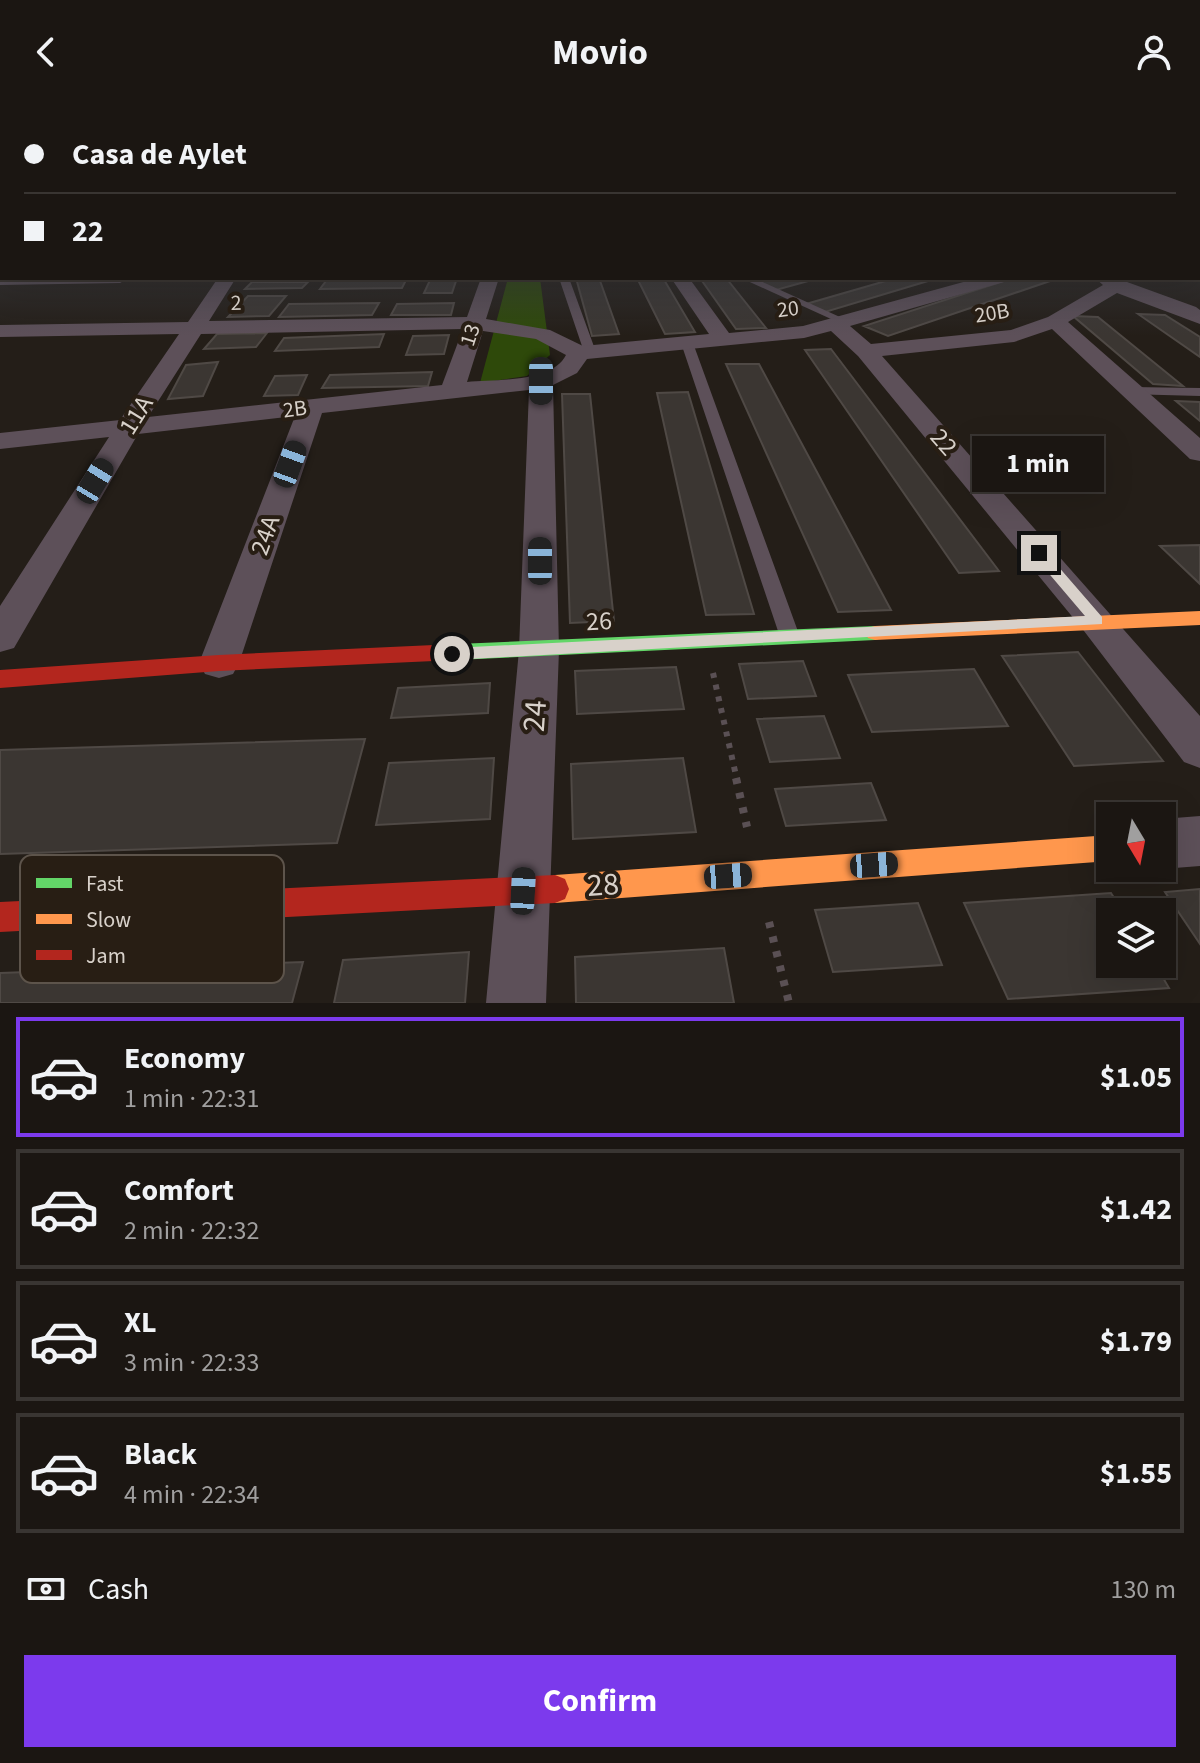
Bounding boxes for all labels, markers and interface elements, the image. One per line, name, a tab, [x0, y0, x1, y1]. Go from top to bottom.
text: Movio	[552, 27, 648, 78]
icon: back	[24, 30, 68, 74]
icon: person	[1132, 30, 1176, 74]
text: Casa de Aylet	[72, 133, 247, 176]
text: 22	[72, 210, 104, 253]
street label: 2	[230, 287, 242, 319]
street label: 20	[775, 292, 801, 326]
street label: 20B	[972, 294, 1012, 332]
street label: 13	[451, 320, 489, 350]
car	[529, 357, 553, 405]
street label: 11A	[110, 388, 163, 442]
street label: 2B	[281, 392, 309, 426]
street label: 22	[922, 420, 966, 464]
car	[271, 437, 309, 491]
callout: 1 min	[973, 437, 1105, 493]
text: 1 min	[1006, 445, 1070, 482]
car	[72, 454, 118, 508]
street label: 24A	[241, 509, 290, 560]
route end	[1021, 535, 1057, 571]
car	[528, 537, 552, 585]
street label: 26	[585, 602, 613, 640]
route start	[434, 636, 470, 672]
street label: 24	[511, 698, 559, 733]
north arrow	[1096, 802, 1176, 882]
map controls	[1096, 802, 1176, 978]
car	[849, 851, 899, 879]
legend	[20, 855, 284, 983]
street label: 28	[586, 861, 620, 909]
car	[703, 862, 753, 890]
car	[510, 866, 536, 916]
text: Fast	[86, 868, 124, 900]
button: layers	[1096, 898, 1176, 978]
text: Slow	[86, 904, 131, 936]
text: Jam	[86, 940, 126, 972]
text: Economy	[124, 1037, 245, 1080]
icon: car	[28, 1041, 100, 1113]
text: $1.05	[1100, 1056, 1172, 1099]
text: 1 min · 22:31	[124, 1080, 259, 1117]
text: Comfort	[124, 1169, 234, 1212]
icon: car	[28, 1173, 100, 1245]
text: $1.42	[1100, 1188, 1172, 1231]
text: 2 min · 22:32	[124, 1212, 259, 1249]
text: XL	[124, 1301, 157, 1344]
icon: car	[28, 1305, 100, 1377]
text: $1.79	[1100, 1320, 1172, 1363]
text: 3 min · 22:33	[124, 1344, 259, 1381]
text: Black	[124, 1433, 197, 1476]
icon: car	[28, 1437, 100, 1509]
text: $1.55	[1100, 1452, 1172, 1495]
text: 4 min · 22:34	[124, 1476, 259, 1513]
icon: cash	[24, 1567, 68, 1611]
text: Cash	[88, 1568, 149, 1611]
text: 130 m	[1110, 1571, 1176, 1608]
button: Confirm	[24, 1655, 1176, 1747]

